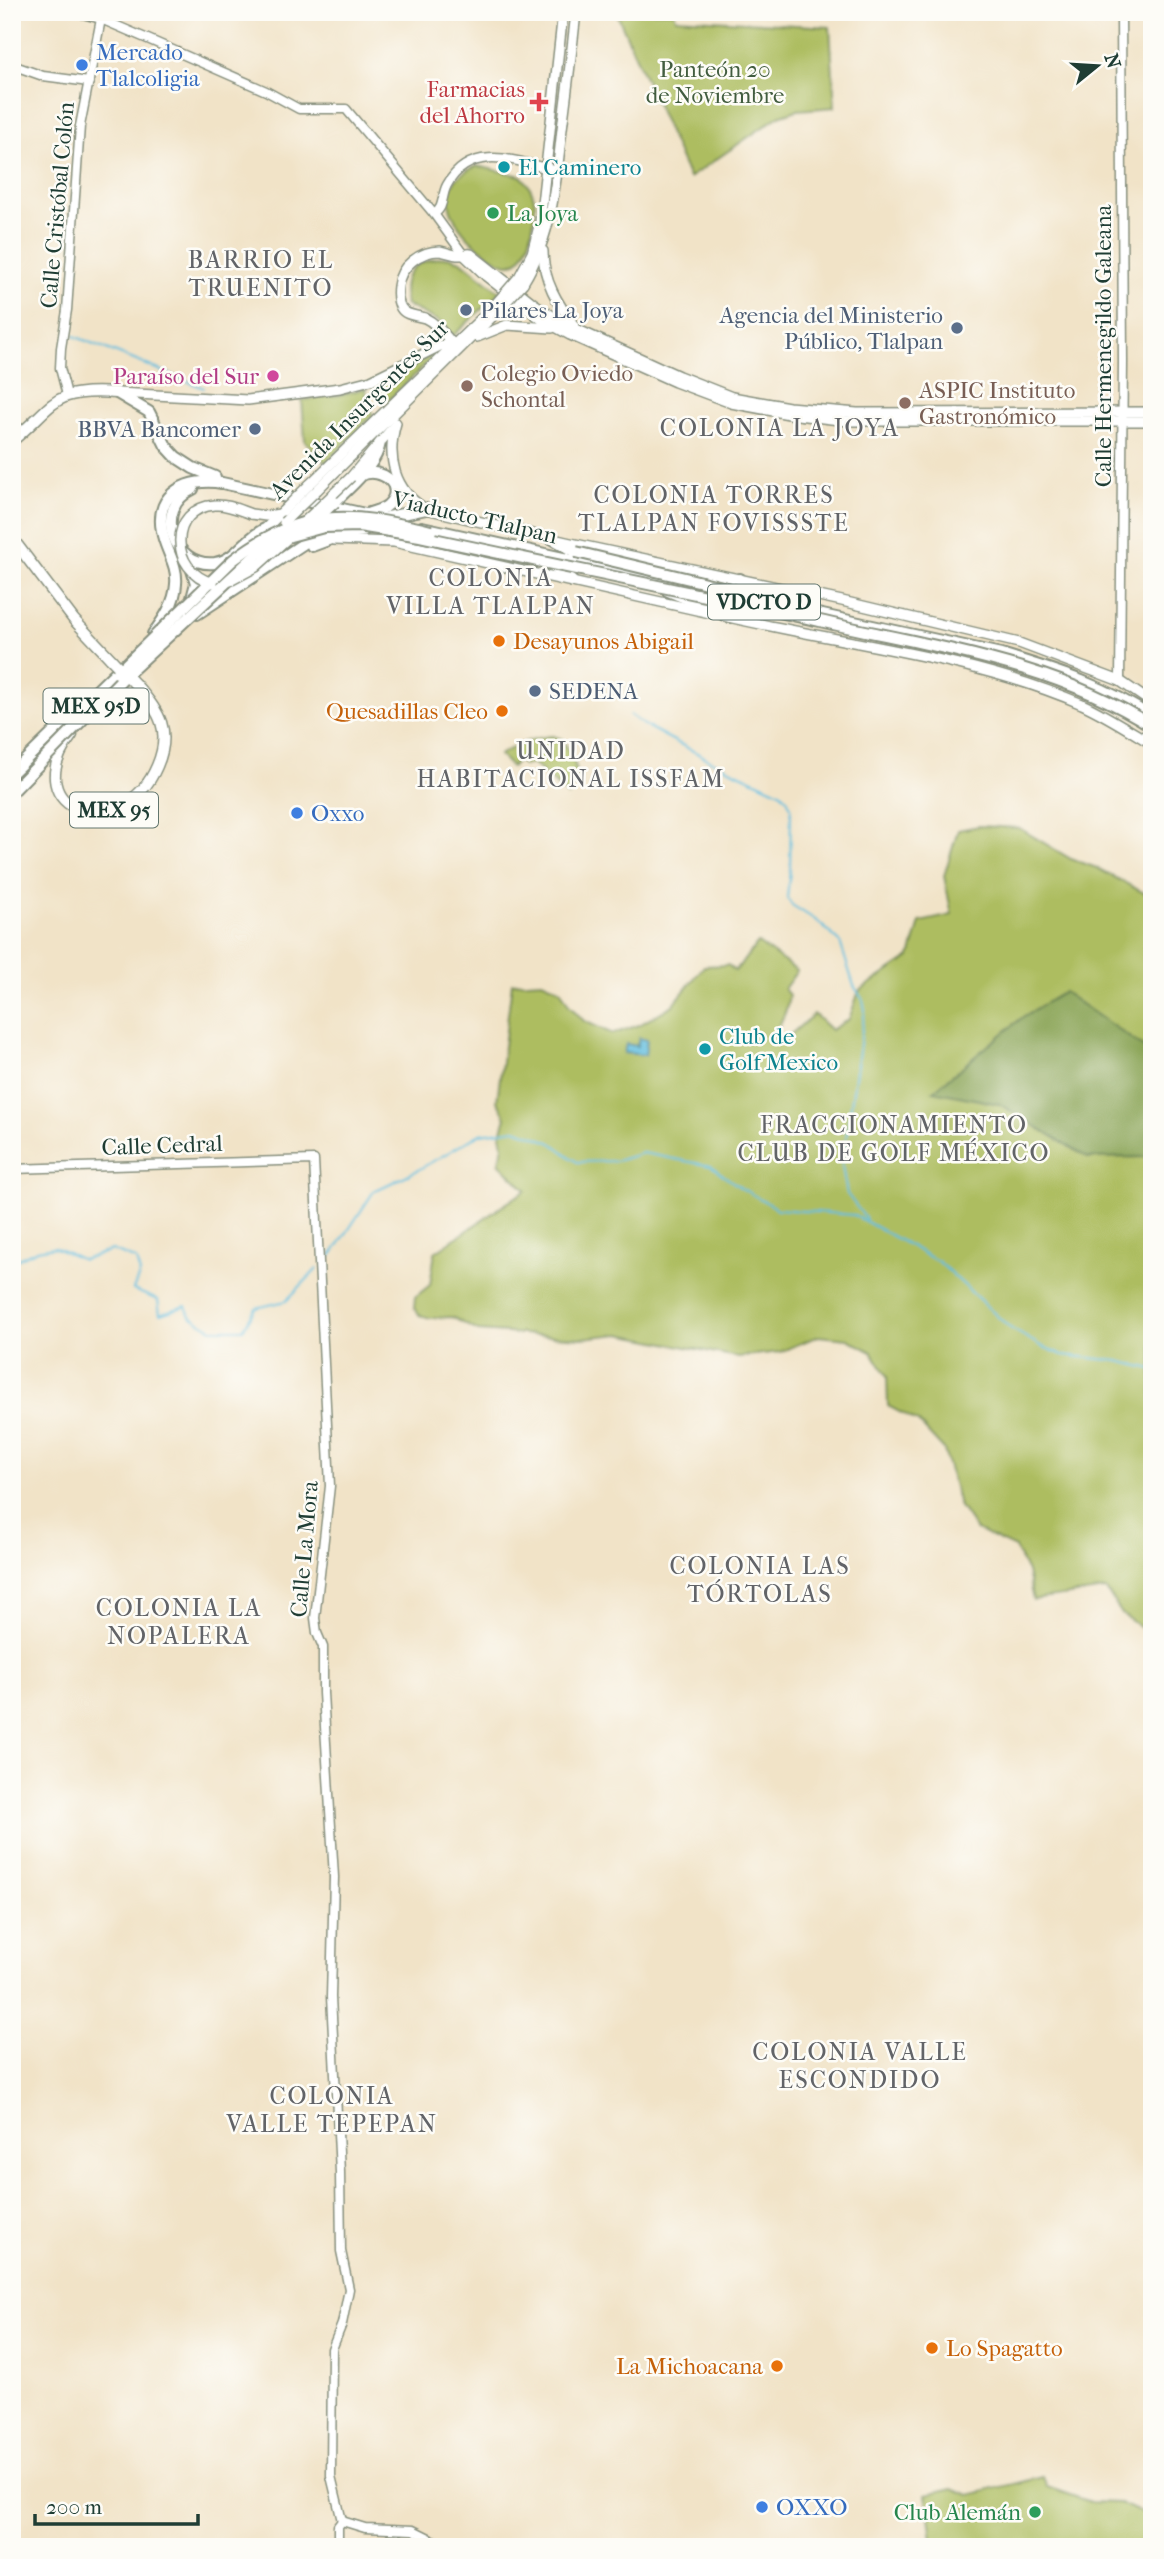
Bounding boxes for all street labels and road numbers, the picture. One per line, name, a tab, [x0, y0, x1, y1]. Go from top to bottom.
street label: Calle Cristóbal Colón	[35, 100, 80, 309]
street label: Calle Hermenegildo Galeana	[1090, 204, 1117, 487]
street label: Avenida Insurgentes Sur	[263, 314, 455, 505]
street label: Viaducto Tlalpan	[389, 485, 561, 550]
road number: VDCTO D	[708, 584, 820, 620]
road number: MEX 95D	[43, 688, 148, 724]
road number: MEX 95	[70, 792, 158, 828]
street label: Calle Cedral	[101, 1130, 224, 1161]
street label: Calle La Mora	[285, 1479, 324, 1619]

